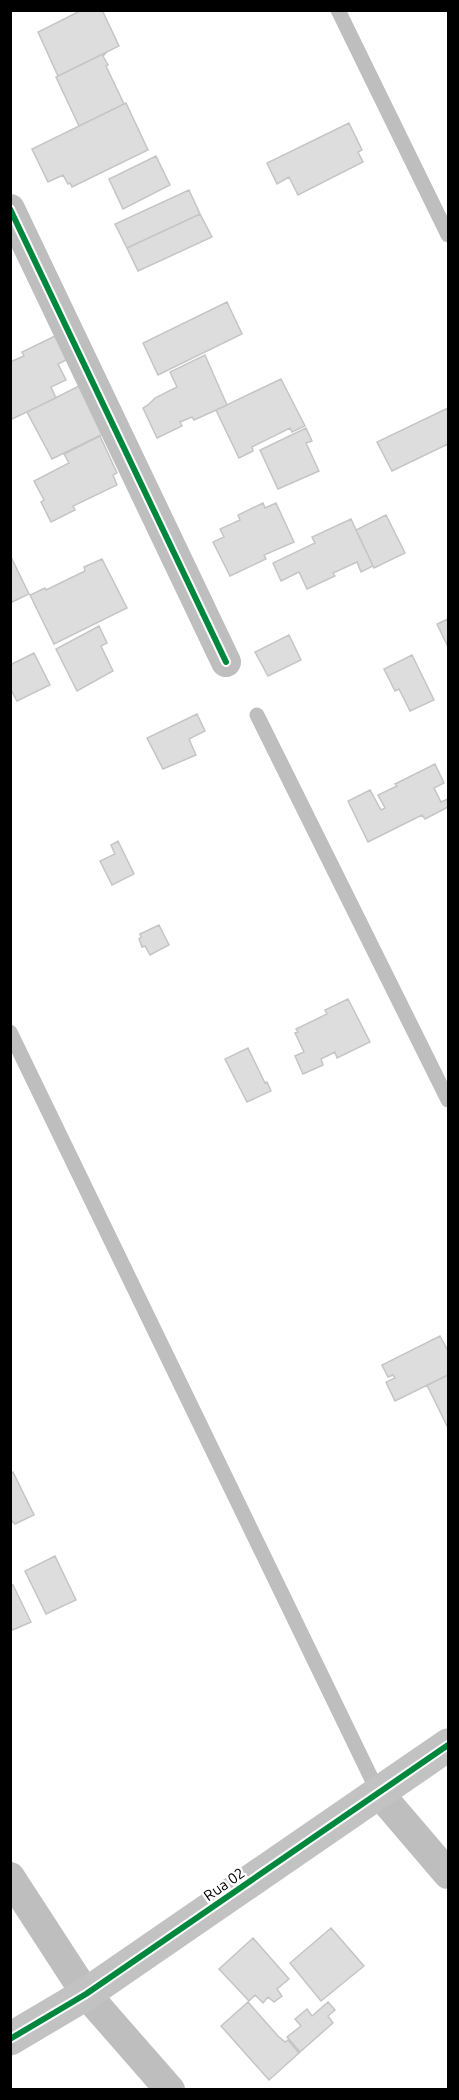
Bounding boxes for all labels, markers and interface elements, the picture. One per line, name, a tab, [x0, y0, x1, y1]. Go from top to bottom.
street label: Rua 02	[200, 1864, 248, 1904]

